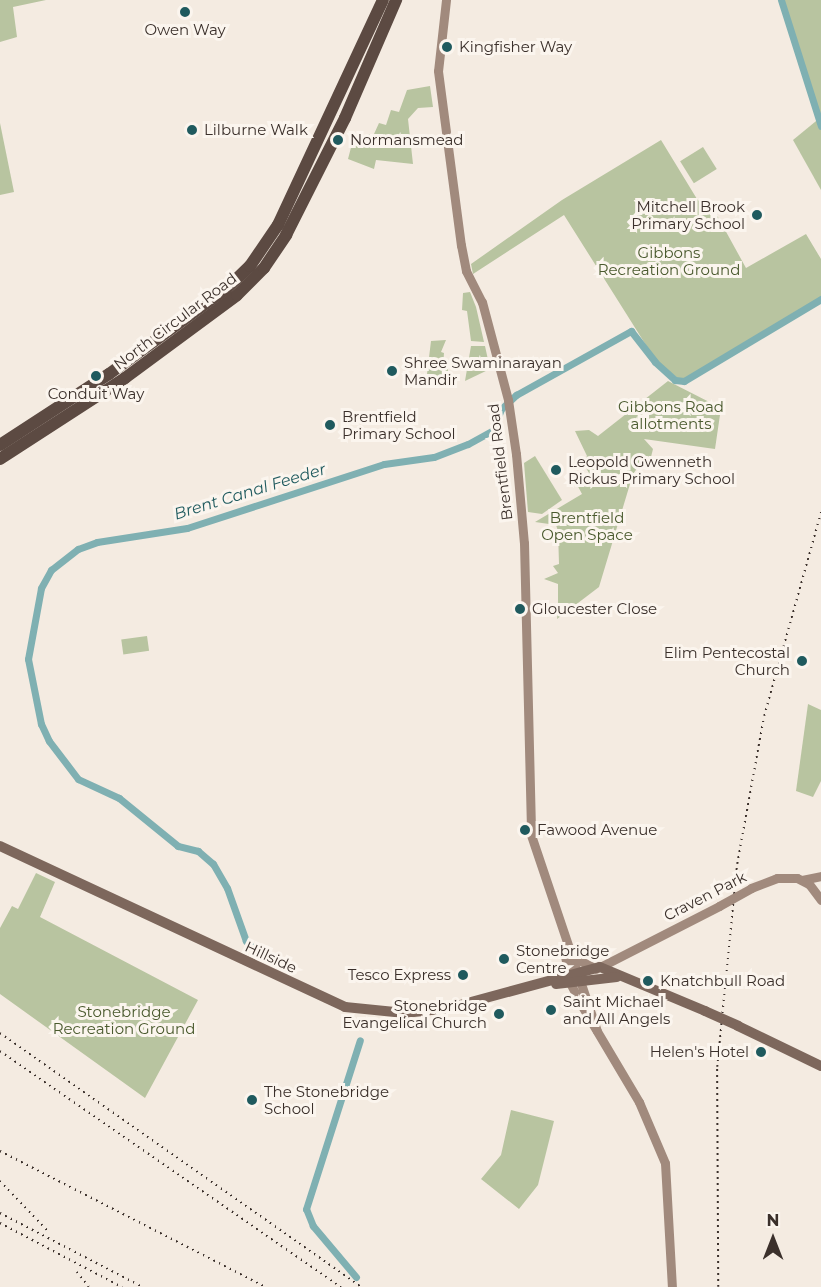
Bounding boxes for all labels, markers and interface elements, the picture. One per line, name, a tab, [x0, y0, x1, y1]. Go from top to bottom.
marker: Owen Way	[178, 5, 192, 19]
place label: Owen Way	[144, 21, 226, 39]
place label: Kingfisher Way	[459, 38, 572, 56]
marker: Kingfisher Way	[440, 40, 454, 54]
place label: Lilburne Walk	[204, 121, 308, 139]
marker: Lilburne Walk	[185, 123, 199, 137]
place label: Normansmead	[350, 131, 463, 149]
marker: Normansmead	[331, 133, 345, 147]
place label: Mitchell Brook Primary School	[631, 197, 745, 232]
marker: Mitchell Brook Primary School	[750, 208, 764, 222]
park label: Gibbons Recreation Ground	[598, 243, 740, 278]
street label: North Circular Road	[110, 269, 240, 373]
place label: Shree Swaminarayan Mandir	[404, 353, 562, 388]
marker: Shree Swaminarayan Mandir	[385, 364, 399, 378]
marker: Conduit Way	[89, 369, 103, 383]
place label: Conduit Way	[48, 385, 144, 403]
park label: Gibbons Road allotments	[618, 397, 724, 432]
street label: Brentfield Road	[484, 402, 516, 522]
place label: Brentfield Primary School	[342, 407, 456, 442]
marker: Brentfield Primary School	[323, 418, 337, 432]
place label: Leopold Gwenneth Rickus Primary School	[568, 452, 735, 487]
water label: Brent Canal Feeder	[172, 460, 328, 524]
marker: Leopold Gwenneth Rickus Primary School	[549, 463, 563, 477]
park label: Brentfield Open Space	[541, 508, 633, 543]
place label: Gloucester Close	[532, 600, 657, 618]
marker: Gloucester Close	[513, 602, 527, 616]
place label: Elim Pentecostal Church	[664, 643, 790, 678]
marker: Elim Pentecostal Church	[795, 654, 809, 668]
place label: Fawood Avenue	[537, 821, 657, 839]
marker: Fawood Avenue	[518, 823, 532, 837]
street label: Craven Park	[661, 868, 749, 924]
street label: Hillside	[242, 937, 300, 977]
place label: Stonebridge Centre	[516, 941, 609, 976]
marker: Stonebridge Centre	[497, 952, 511, 966]
place label: Tesco Express	[348, 966, 451, 984]
marker: Tesco Express	[456, 968, 470, 982]
place label: Knatchbull Road	[660, 972, 785, 990]
marker: Knatchbull Road	[641, 974, 655, 988]
place label: Saint Michael and All Angels	[563, 992, 670, 1027]
place label: Stonebridge Evangelical Church	[342, 996, 487, 1031]
park label: Stonebridge Recreation Ground	[53, 1002, 195, 1037]
marker: Saint Michael and All Angels	[544, 1003, 558, 1017]
marker: Stonebridge Evangelical Church	[492, 1007, 506, 1021]
place label: Helen's Hotel	[650, 1043, 749, 1061]
marker: Helen's Hotel	[754, 1045, 768, 1059]
place label: The Stonebridge School	[264, 1082, 389, 1117]
marker: The Stonebridge School	[245, 1093, 259, 1107]
north arrow	[743, 1209, 803, 1269]
text: N	[767, 1211, 779, 1230]

